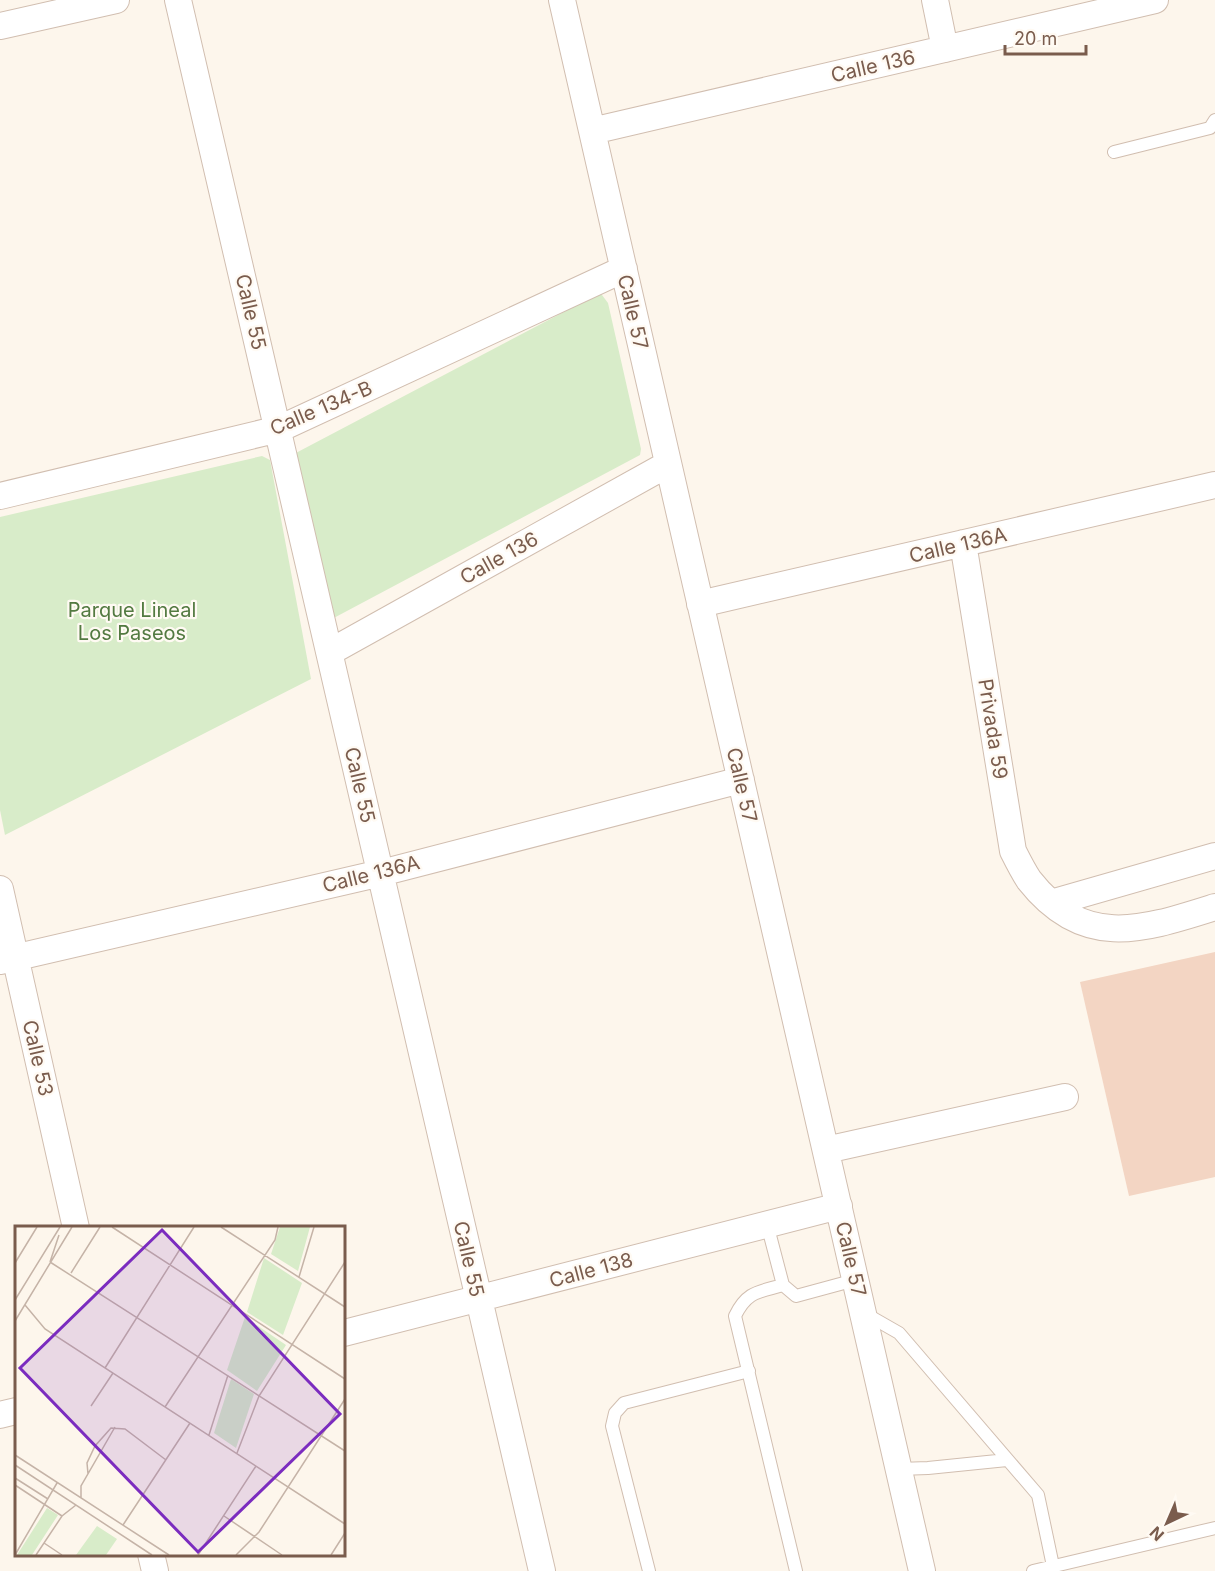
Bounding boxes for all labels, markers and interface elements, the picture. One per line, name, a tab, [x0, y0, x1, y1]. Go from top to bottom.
scale bar	[1005, 18, 1086, 56]
text: 20 m	[1014, 28, 1057, 49]
street label: Calle 136	[829, 45, 917, 87]
street label: Calle 55	[231, 272, 271, 352]
street label: Calle 57	[613, 272, 653, 352]
street label: Calle 134-B	[266, 376, 376, 440]
street label: Calle 136A	[907, 522, 1009, 568]
street label: Calle 136	[456, 527, 542, 589]
park label: Parque Lineal Los Paseos	[68, 598, 196, 645]
street label: Privada 59	[973, 677, 1013, 781]
street label: Calle 55	[340, 745, 380, 825]
street label: Calle 57	[722, 745, 762, 825]
street label: Calle 136A	[320, 850, 422, 898]
street label: Calle 53	[18, 1018, 58, 1098]
street label: Calle 55	[449, 1219, 489, 1299]
street label: Calle 57	[831, 1219, 871, 1299]
inset map	[15, 1226, 345, 1556]
street label: Calle 138	[547, 1247, 635, 1293]
north arrow	[1137, 1493, 1197, 1553]
text: N	[1145, 1522, 1168, 1545]

